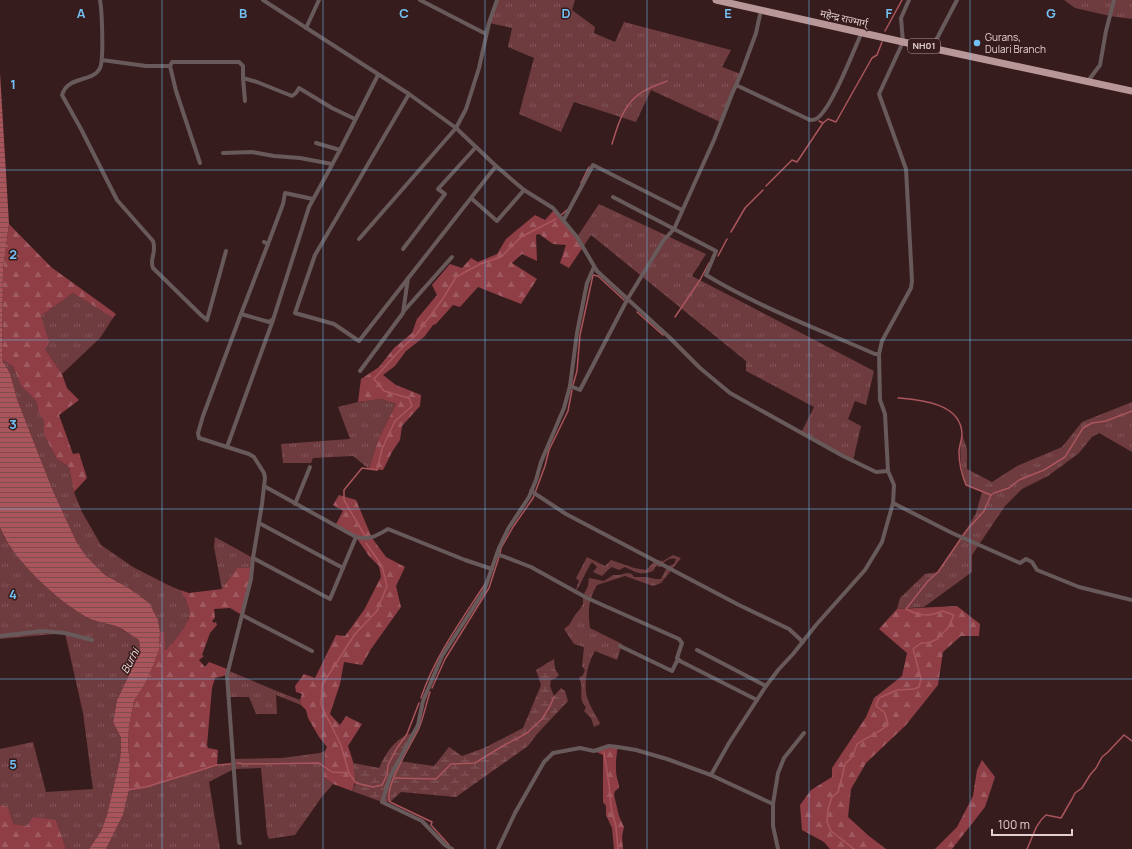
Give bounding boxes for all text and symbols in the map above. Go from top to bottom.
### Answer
text: A [77,4,86,22]
text: B [239,4,247,22]
text: C [399,4,409,22]
text: D [561,4,571,22]
text: E [724,4,732,22]
text: F [886,4,893,22]
text: G [1046,4,1056,22]
street label: महेन्द्र राज्मार्ग् [819,6,871,31]
place label: Gurans, Dulari Branch [985,30,1046,56]
marker: Gurans, Dulari Branch [972,38,982,48]
road number: NH01 [908,39,940,53]
text: 1 [10,75,16,93]
text: 2 [9,245,17,263]
text: 3 [9,415,17,433]
text: 4 [9,585,17,603]
water label: Burhi [117,644,143,676]
text: 5 [9,755,17,773]
scale bar [992,811,1072,837]
text: 100 m [998,816,1030,833]

